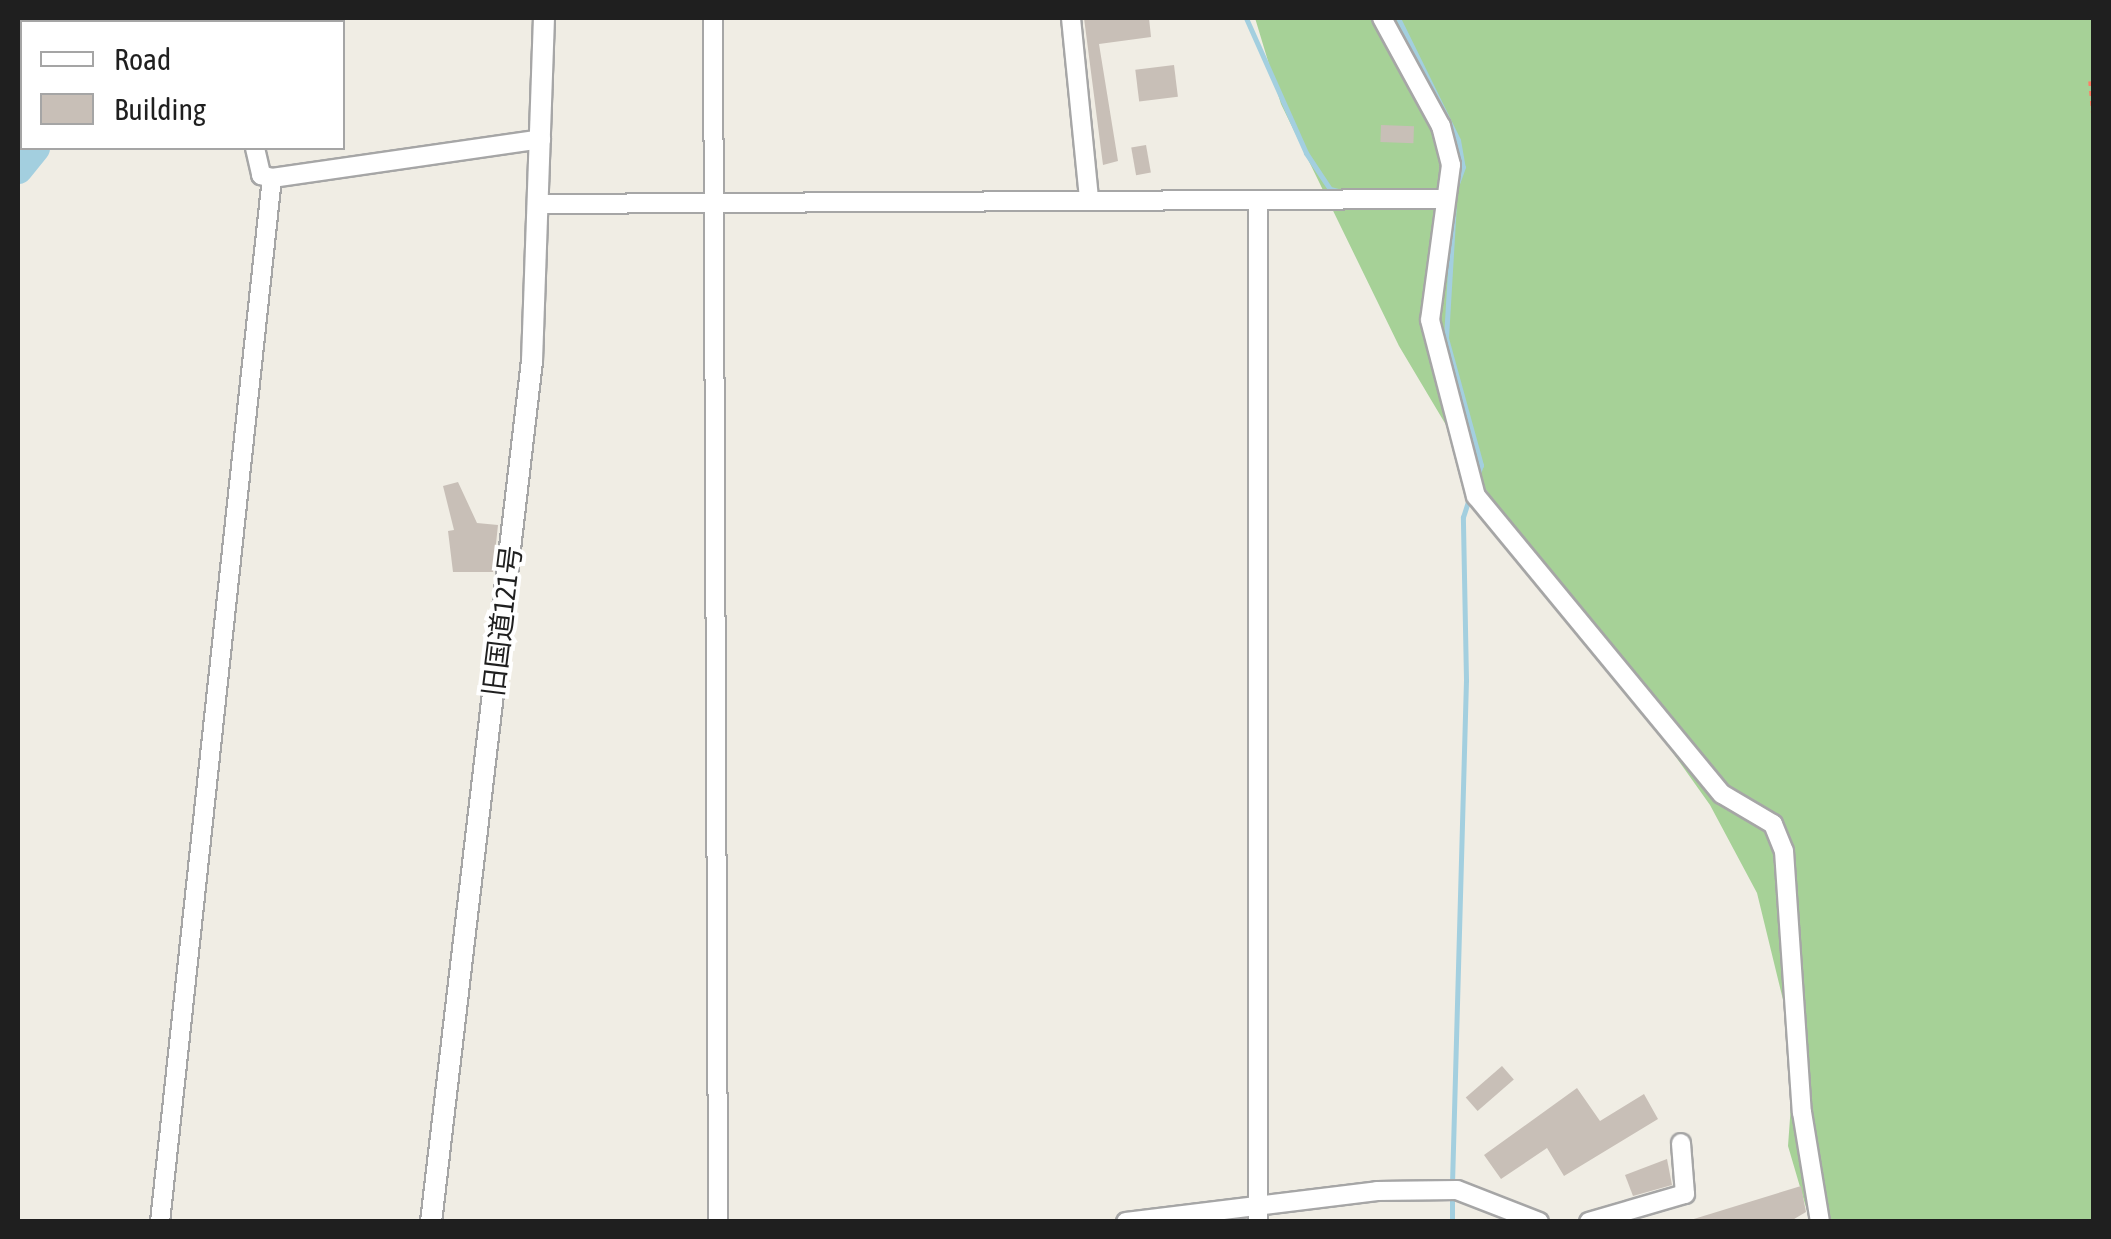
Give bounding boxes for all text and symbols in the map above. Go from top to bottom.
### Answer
legend [20,20,345,150]
text: Road [114,42,171,76]
text: Building [114,92,206,126]
street label: 旧国道121号 [476,544,528,698]

